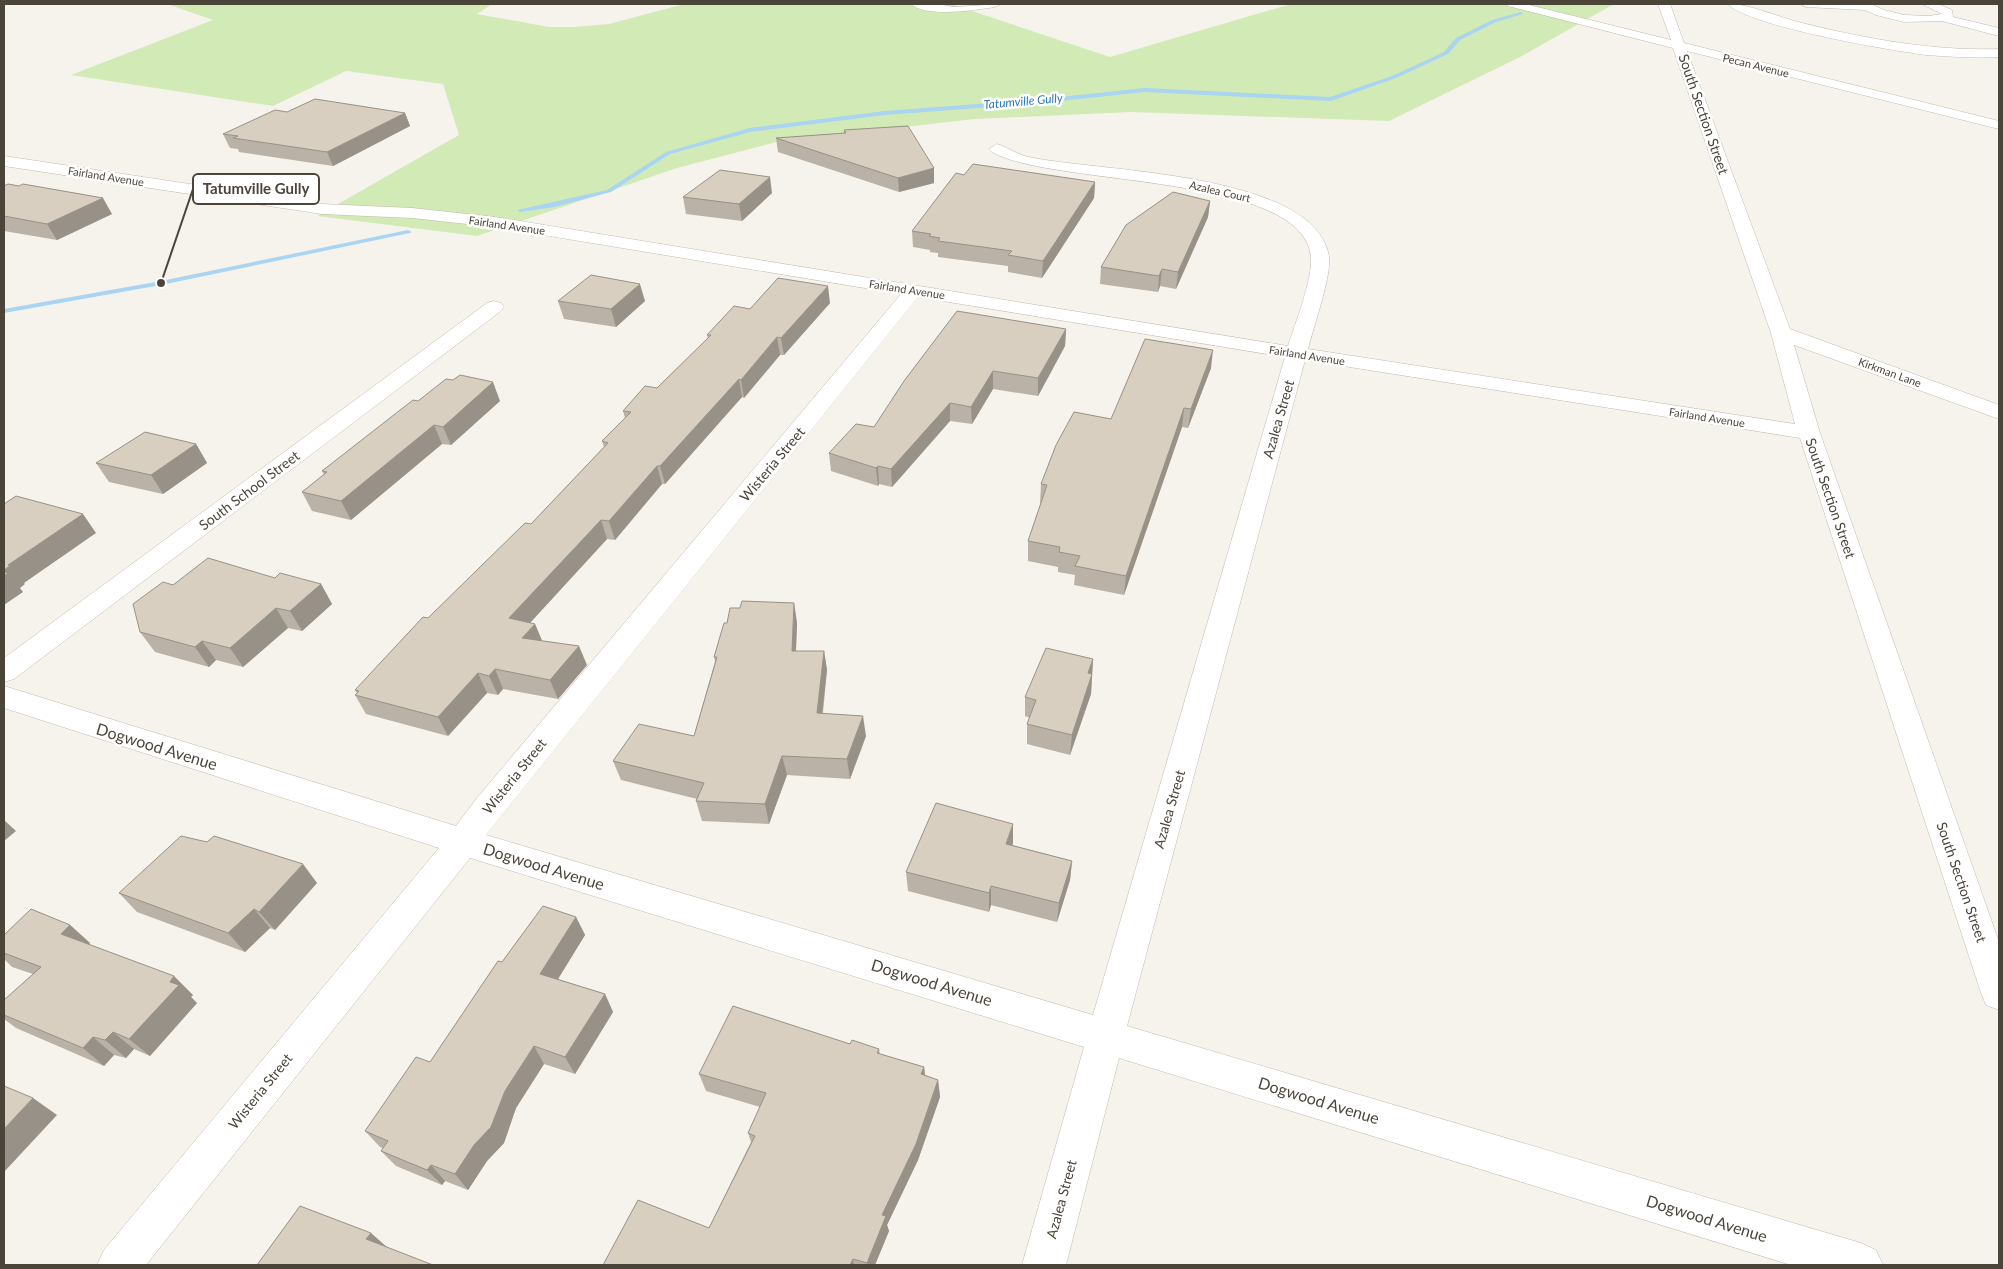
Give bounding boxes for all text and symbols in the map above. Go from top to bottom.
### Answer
street label: Pecan Avenue [1722,50,1791,80]
street label: South Section Street [1675,52,1733,176]
water label: Tatumville Gully [983,90,1063,112]
street label: Fairland Avenue [67,164,145,188]
callout: Tatumville Gully [193,174,319,204]
street label: Azalea Court [1188,178,1252,204]
text: Tatumville Gully [203,179,309,197]
street label: Fairland Avenue [468,213,546,237]
street label: Fairland Avenue [868,277,946,301]
street label: Fairland Avenue [1268,343,1346,367]
street label: Kirkman Lane [1857,355,1923,389]
street label: Azalea Street [1259,378,1297,460]
street label: Fairland Avenue [1668,405,1746,429]
street label: Wisteria Street [736,423,808,505]
street label: South Section Street [1802,436,1860,560]
street label: South School Street [195,447,303,533]
street label: Dogwood Avenue [94,719,220,773]
street label: Wisteria Street [478,735,550,817]
street label: Azalea Street [1150,768,1188,850]
street label: South Section Street [1933,820,1991,944]
street label: Dogwood Avenue [481,839,607,893]
street label: Dogwood Avenue [869,955,995,1009]
street label: Wisteria Street [224,1050,296,1132]
street label: Dogwood Avenue [1256,1073,1382,1127]
street label: Azalea Street [1042,1158,1080,1240]
street label: Dogwood Avenue [1644,1191,1770,1245]

